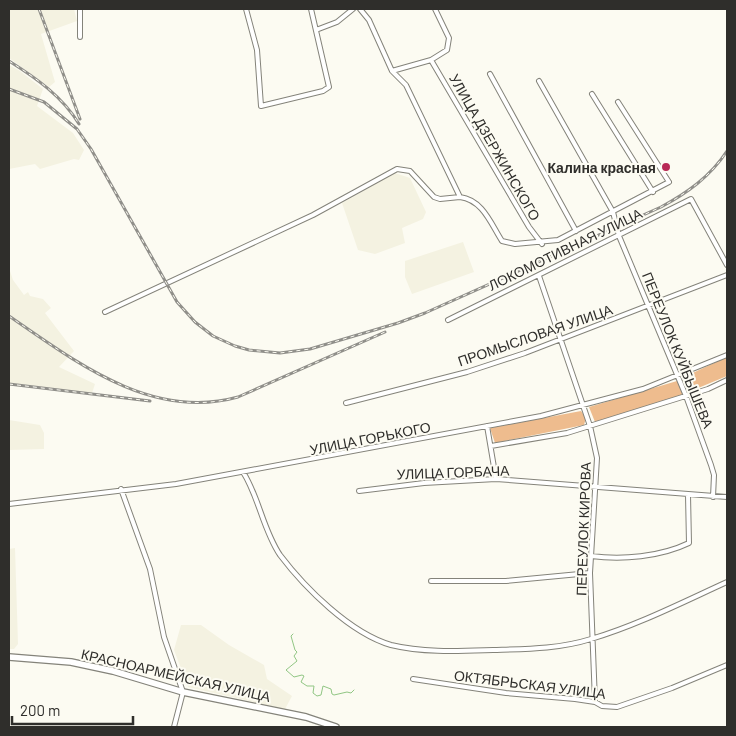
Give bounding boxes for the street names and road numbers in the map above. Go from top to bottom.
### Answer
street label: УЛИЦА ДЗЕРЖИНСКОГО [446,71,544,223]
street label: ЛОКОМОТИВНАЯ УЛИЦА [485,204,645,294]
street label: ПЕРЕУЛОК КУЙБЫШЕВА [639,269,717,431]
street label: ПРОМЫСЛОВАЯ УЛИЦА [456,300,615,369]
street label: УЛИЦА ГОРЬКОГО [308,418,432,458]
street label: ПЕРЕУЛОК КИРОВА [572,461,594,596]
street label: УЛИЦА ГОРБАЧА [396,462,510,482]
street label: КРАСНОАРМЕЙСКАЯ УЛИЦА [80,645,273,705]
street label: ОКТЯБРЬСКАЯ УЛИЦА [453,666,607,702]

